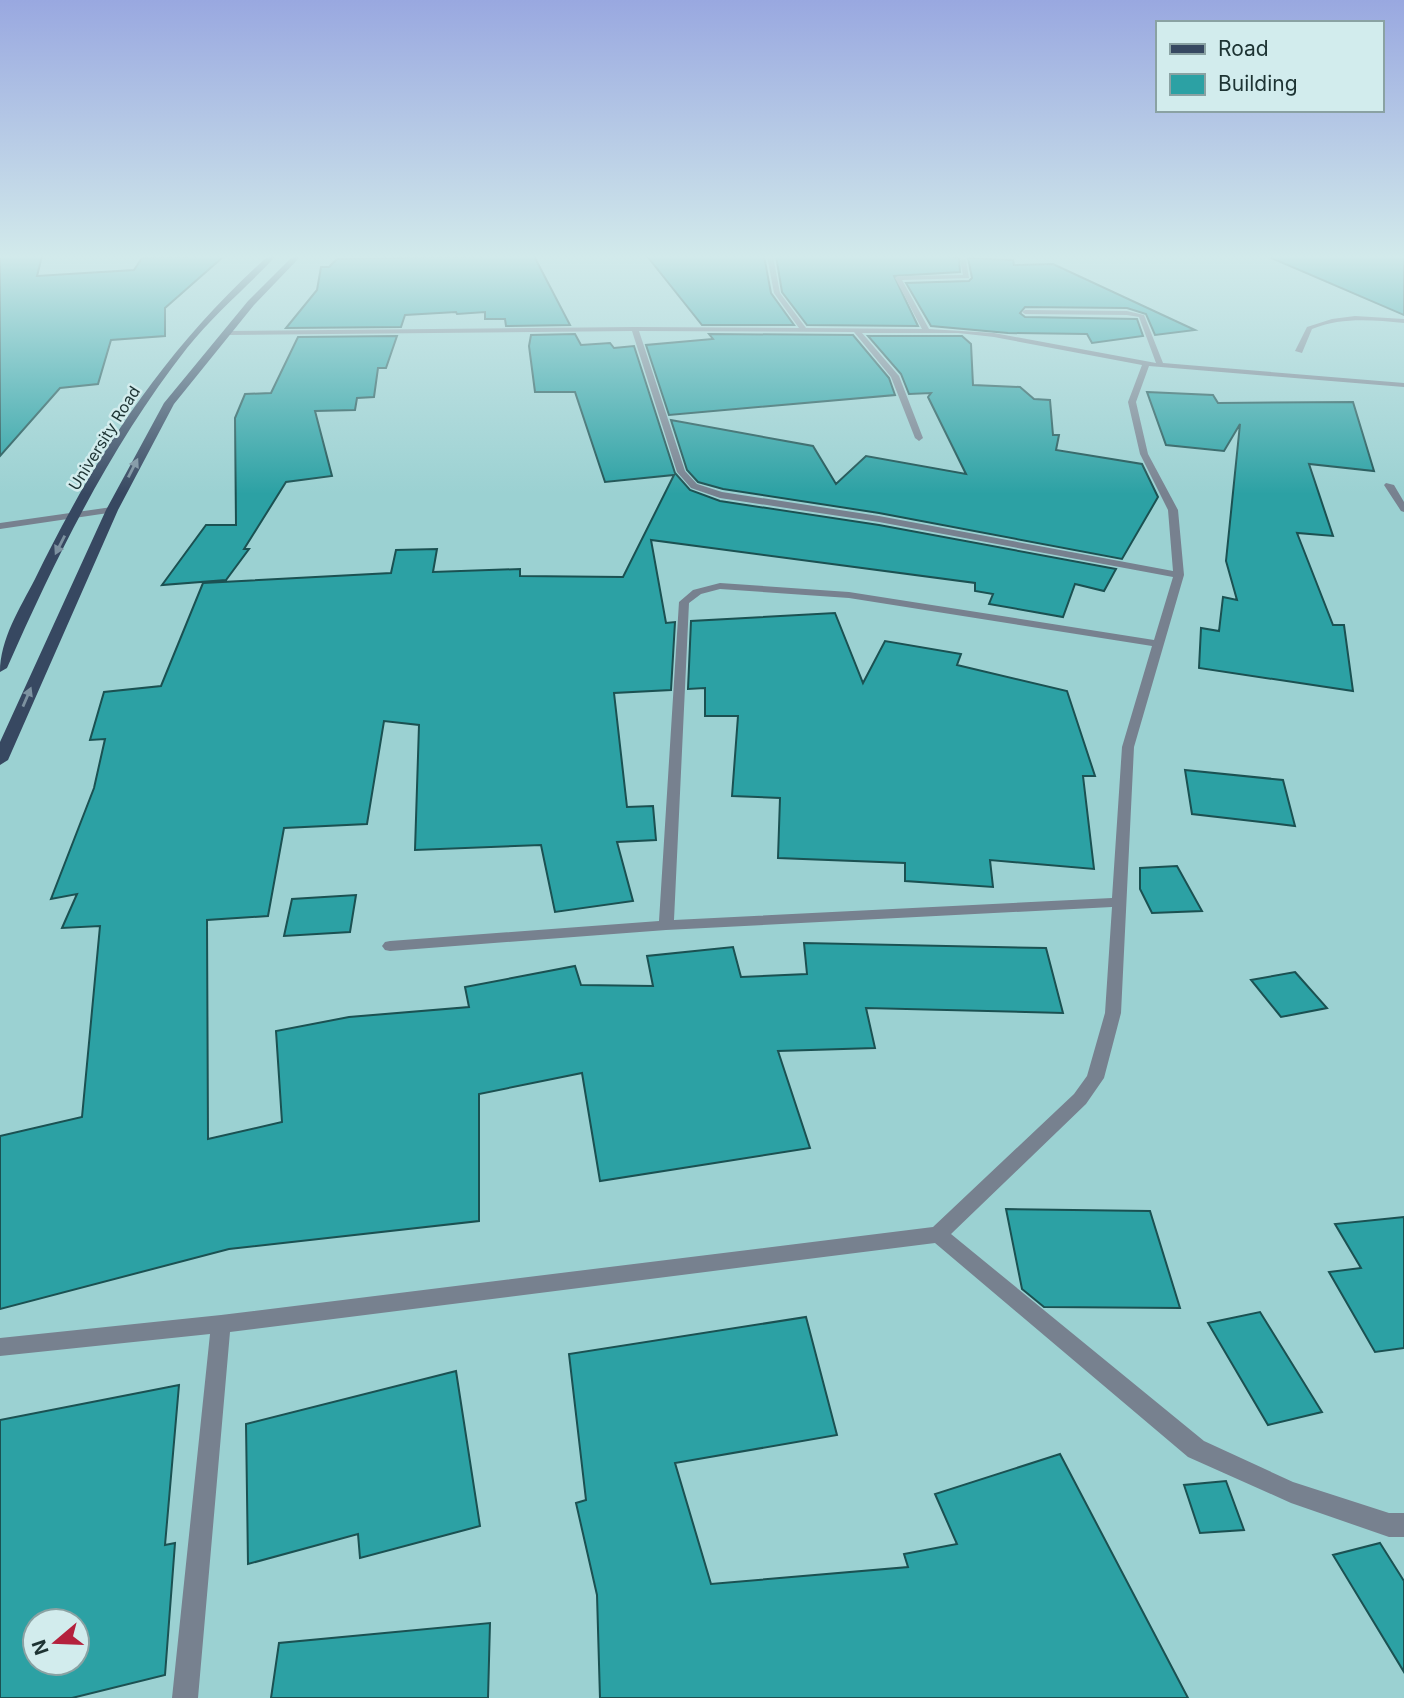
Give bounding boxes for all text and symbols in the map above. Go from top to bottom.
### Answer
legend [1156,21,1383,112]
text: Road [1218,36,1269,61]
text: Building [1218,71,1298,96]
street label: University Road [64,382,144,494]
one-way arrow [126,458,138,478]
one-way arrow [54,536,66,556]
one-way arrow [21,687,33,707]
north arrow [21,1607,91,1677]
text: N [27,1637,54,1658]

